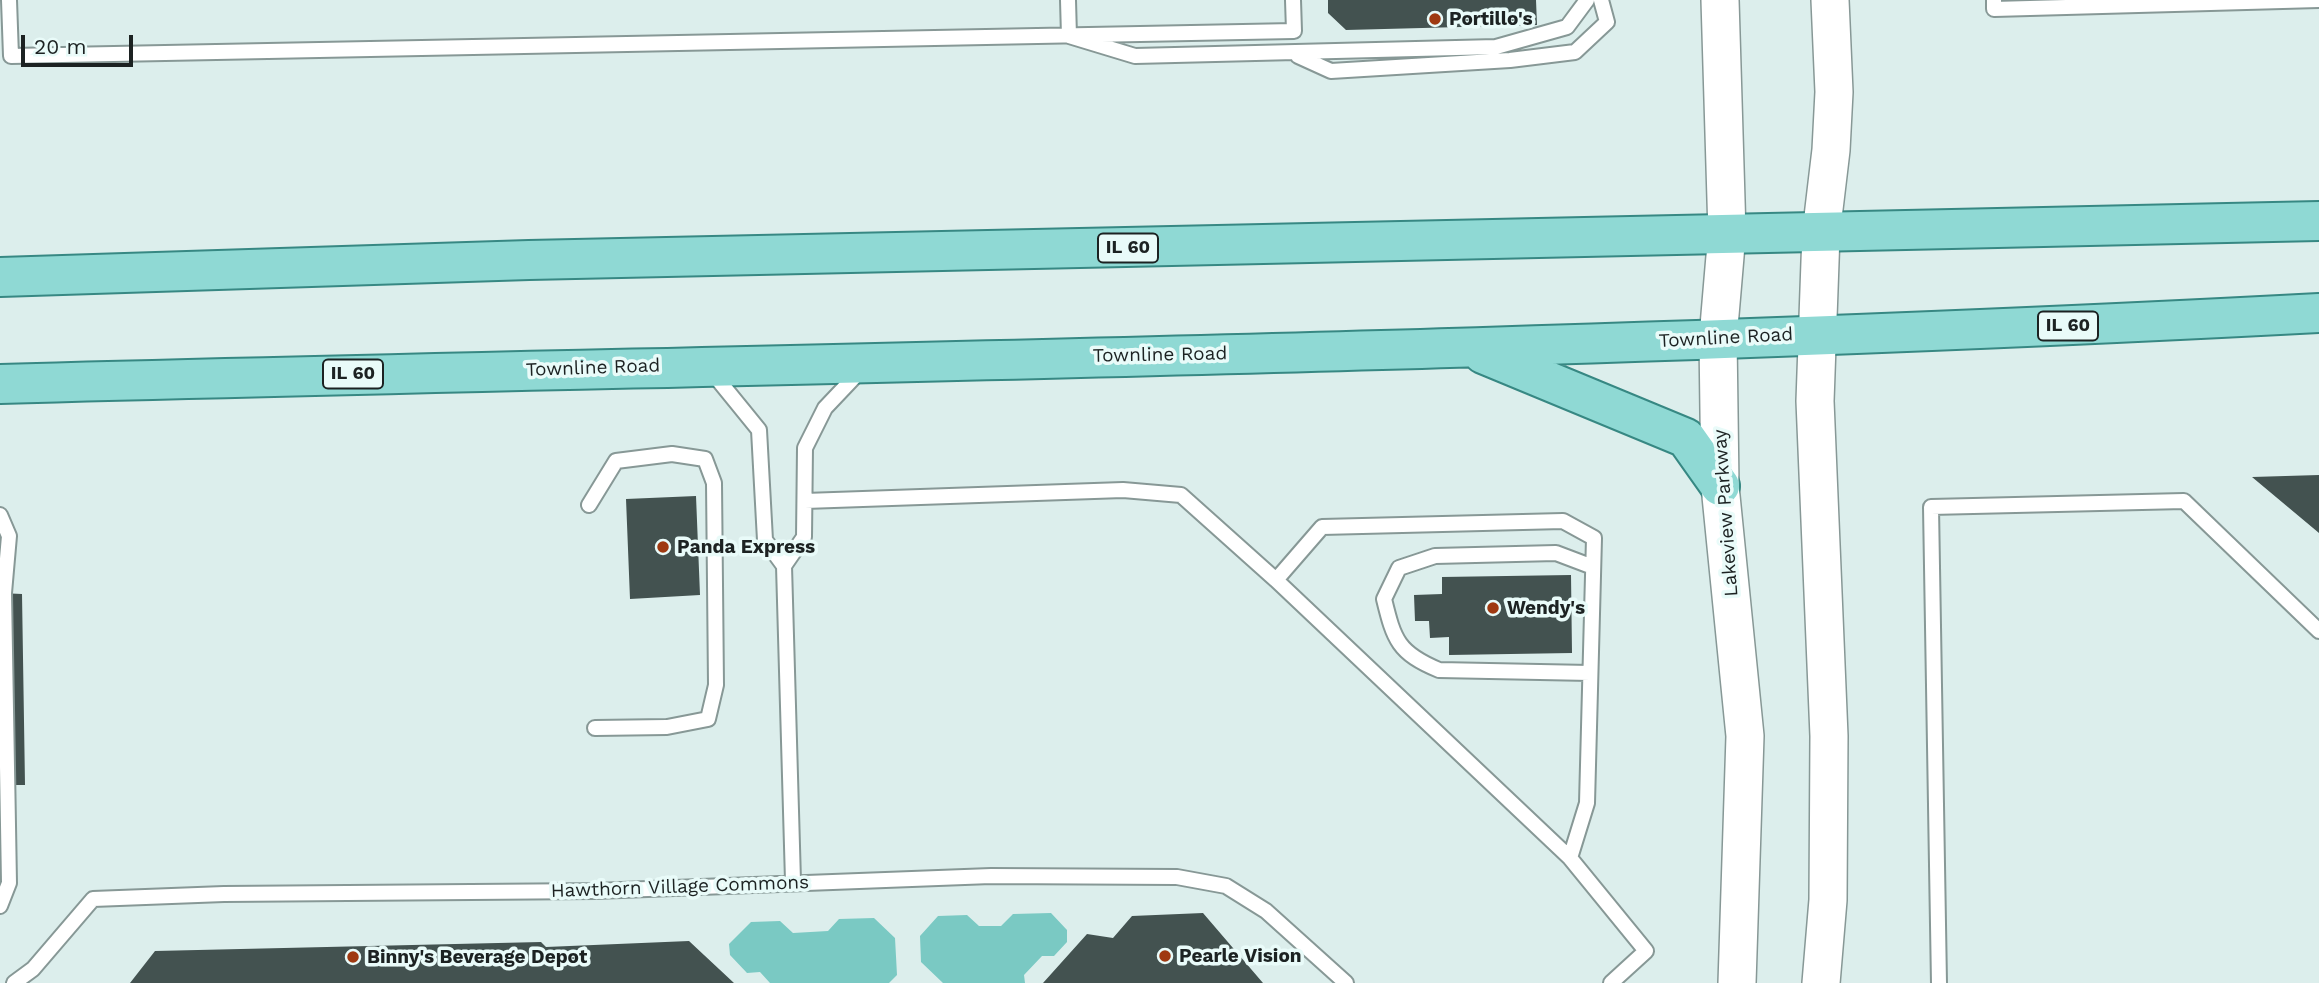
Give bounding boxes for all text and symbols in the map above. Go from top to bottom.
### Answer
place label: Portillo's [1449,8,1533,30]
marker: Portillo's [1427,11,1443,27]
scale bar [24,21,136,65]
text: 20 m [34,34,86,59]
road number: IL 60 [1098,234,1158,262]
road number: IL 60 [2038,312,2098,340]
street label: Townline Road [1658,323,1794,353]
street label: Townline Road [1093,342,1227,368]
street label: Townline Road [525,354,661,382]
road number: IL 60 [323,360,383,388]
street label: Lakeview Parkway [1709,428,1743,598]
place label: Panda Express [677,536,815,558]
marker: Panda Express [655,539,671,555]
place label: Wendy's [1507,597,1585,619]
marker: Wendy's [1485,600,1501,616]
street label: Hawthorn Village Commons [550,871,810,903]
place label: Pearle Vision [1179,945,1302,967]
place label: Binny's Beverage Depot [367,946,587,968]
marker: Pearle Vision [1157,948,1173,964]
marker: Binny's Beverage Depot [345,949,361,965]

